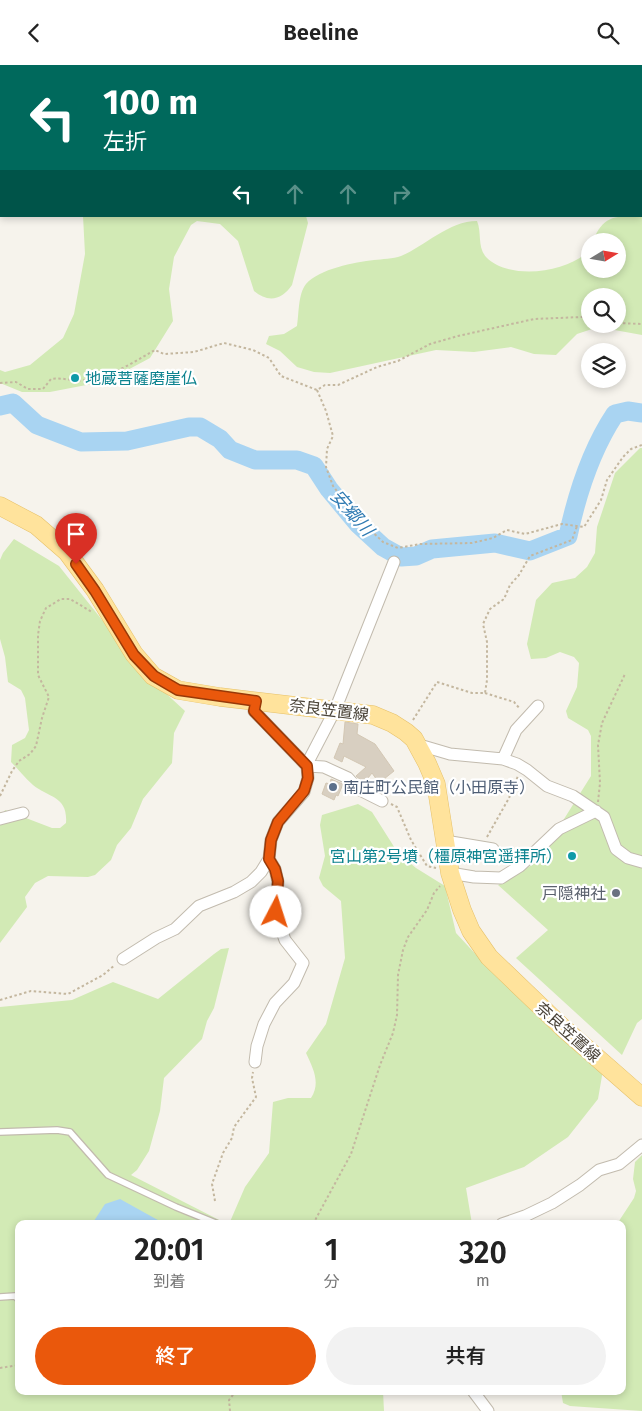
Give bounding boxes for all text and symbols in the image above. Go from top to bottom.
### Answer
icon: back [20,19,48,47]
text: Beeline [283,19,359,46]
icon: search [594,19,622,47]
text: 100 m [103,81,198,123]
icon: left [20,85,85,150]
text: 左折 [103,128,147,155]
icon: left [228,180,256,208]
icon: ahead [281,180,309,208]
icon: ahead [334,180,362,208]
icon: right [387,180,415,208]
north arrow [581,233,626,277]
map controls [581,233,626,388]
button: search [581,288,626,333]
button: layers [581,343,626,388]
place label: 地蔵菩薩磨崖仏 [85,369,197,388]
marker: 地蔵菩薩磨崖仏 [69,372,81,384]
water label: 安郷川 [326,485,379,542]
pin [55,513,97,564]
icon: arrive [62,520,90,548]
street label: 奈良笠置線 [288,696,370,724]
place label: 南庄町公民館（小田原寺） [343,778,535,797]
marker: 南庄町公民館（小田原寺） [327,781,339,793]
place label: 宮山第2号墳（橿原神宮遥拝所） [330,847,562,866]
marker: 宮山第2号墳（橿原神宮遥拝所） [566,850,578,862]
place label: 戸隠神社 [542,884,606,903]
position arrow [249,885,301,937]
marker: 戸隠神社 [610,887,622,899]
street label: 奈良笠置線 [532,998,604,1066]
text: 20:01 [134,1232,204,1268]
text: 1 [325,1232,339,1268]
text: 320 [459,1235,507,1271]
text: m [476,1271,490,1290]
text: 到着 [153,1272,185,1291]
text: 分 [324,1272,340,1291]
button: 終了 [35,1327,316,1385]
button: 共有 [326,1327,606,1385]

